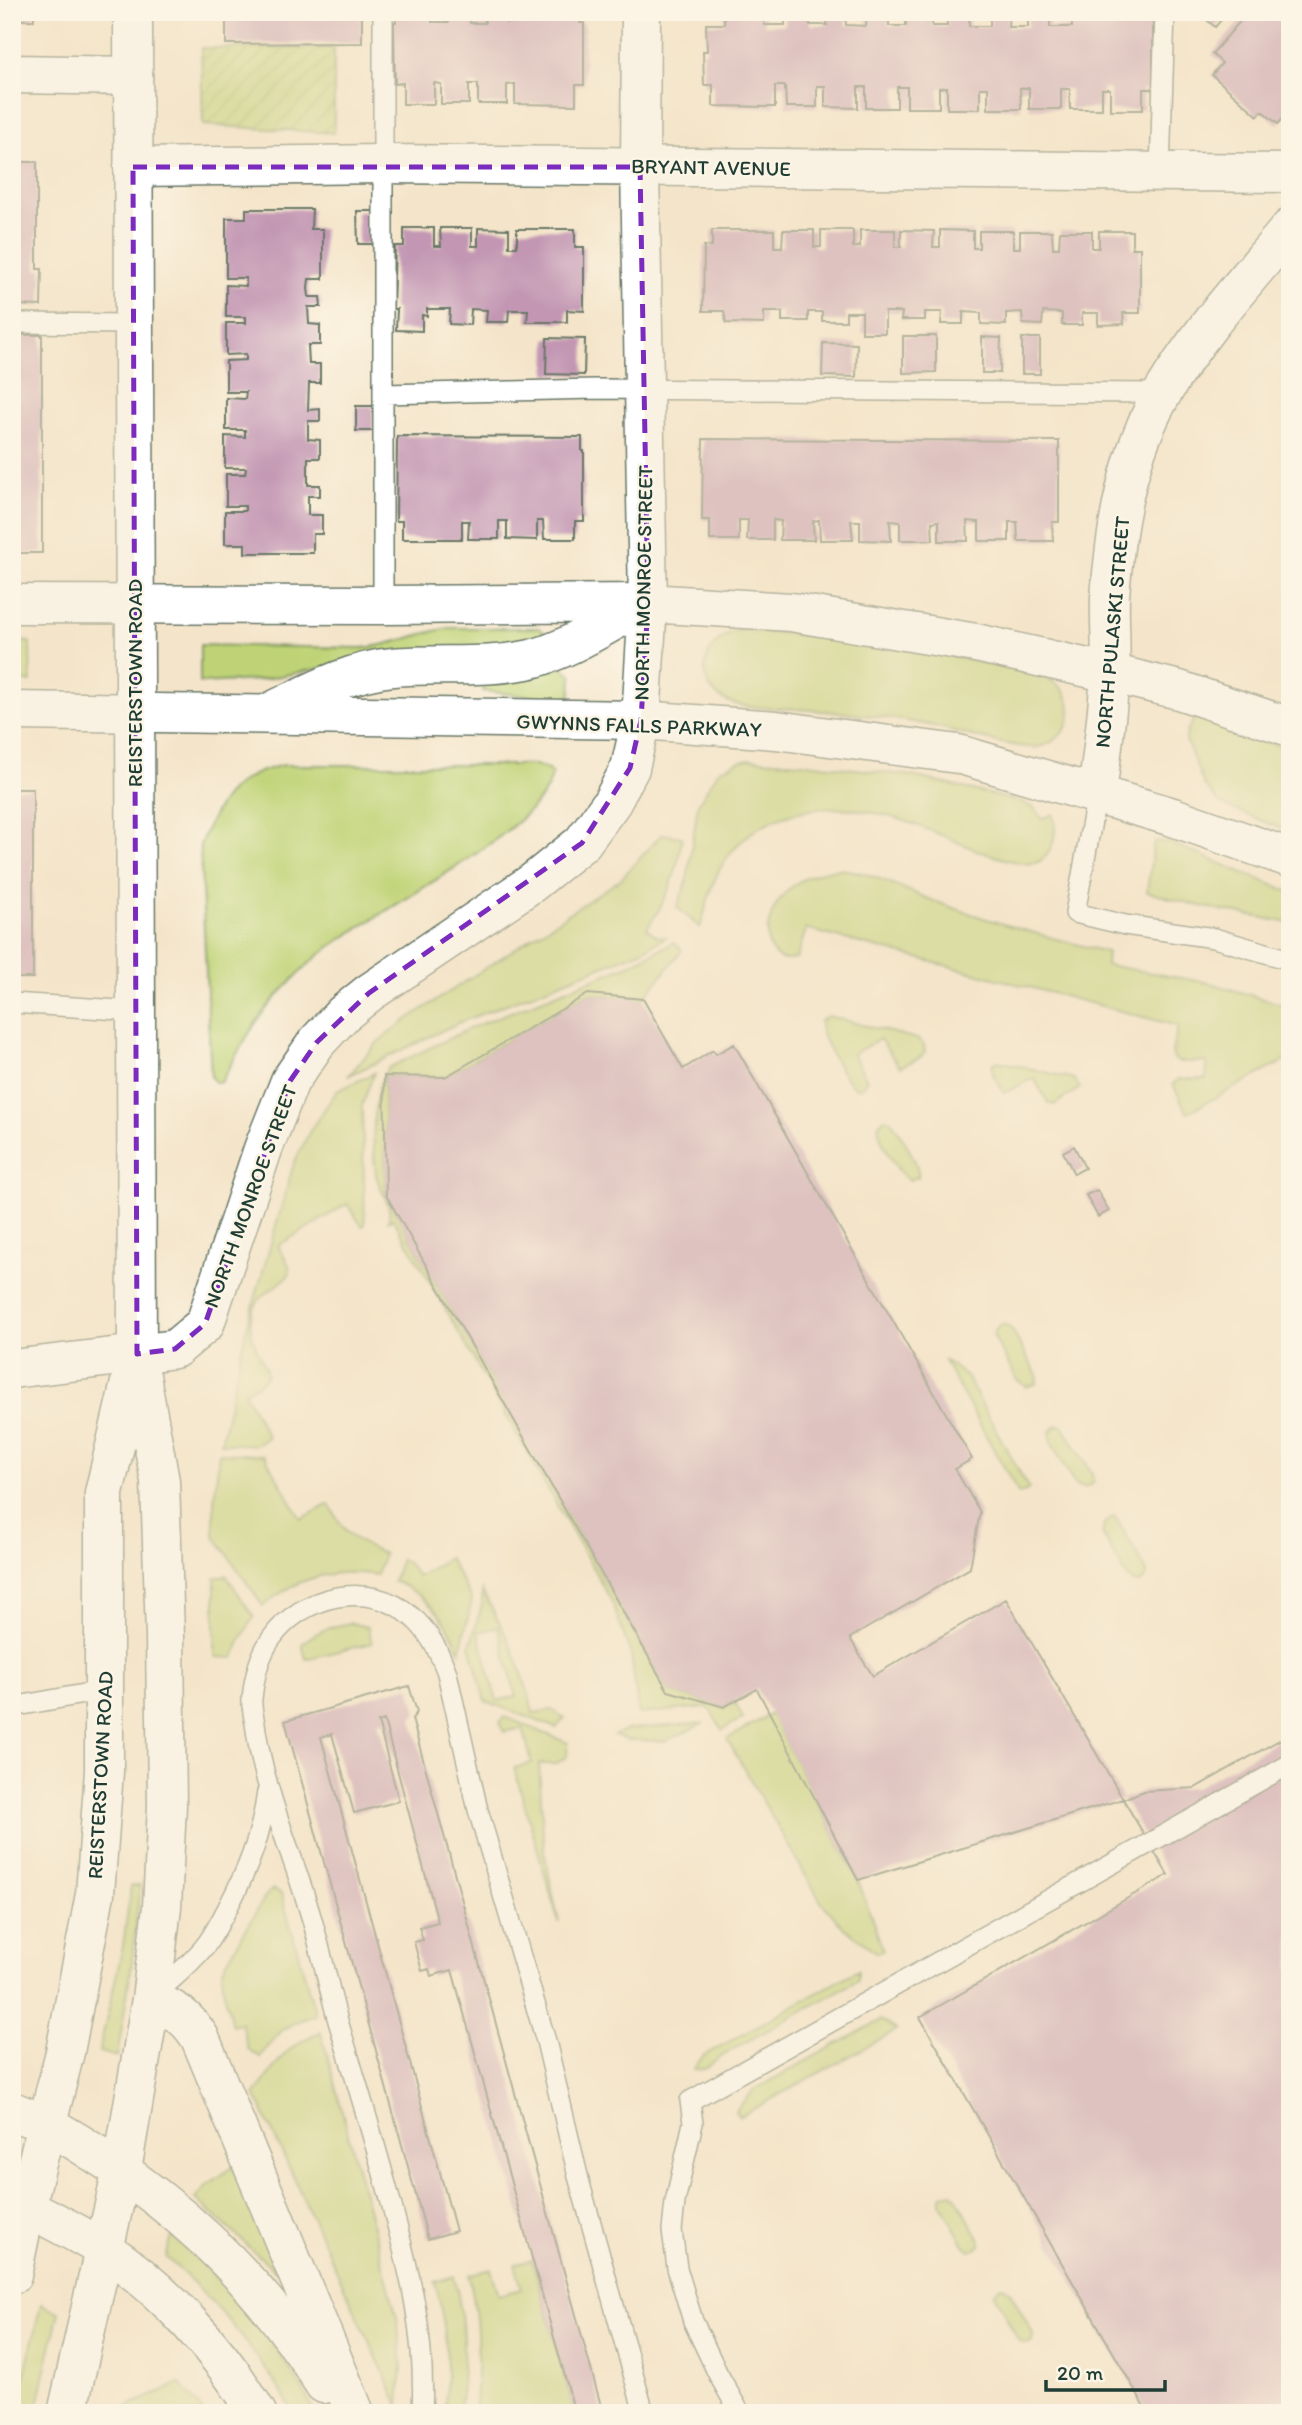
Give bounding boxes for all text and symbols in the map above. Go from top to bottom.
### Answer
street label: BRYANT AVENUE [631,153,791,181]
street label: NORTH MONROE STREET [628,465,658,701]
street label: NORTH PULASKI STREET [1089,515,1135,749]
street label: REISTERSTOWN ROAD [122,579,147,787]
street label: GWYNNS FALLS PARKWAY [516,708,762,742]
street label: NORTH MONROE STREET [198,1081,302,1311]
street label: REISTERSTOWN ROAD [82,1670,118,1880]
scale bar [1046,2348,1166,2392]
text: 20 m [1057,2360,1104,2385]

